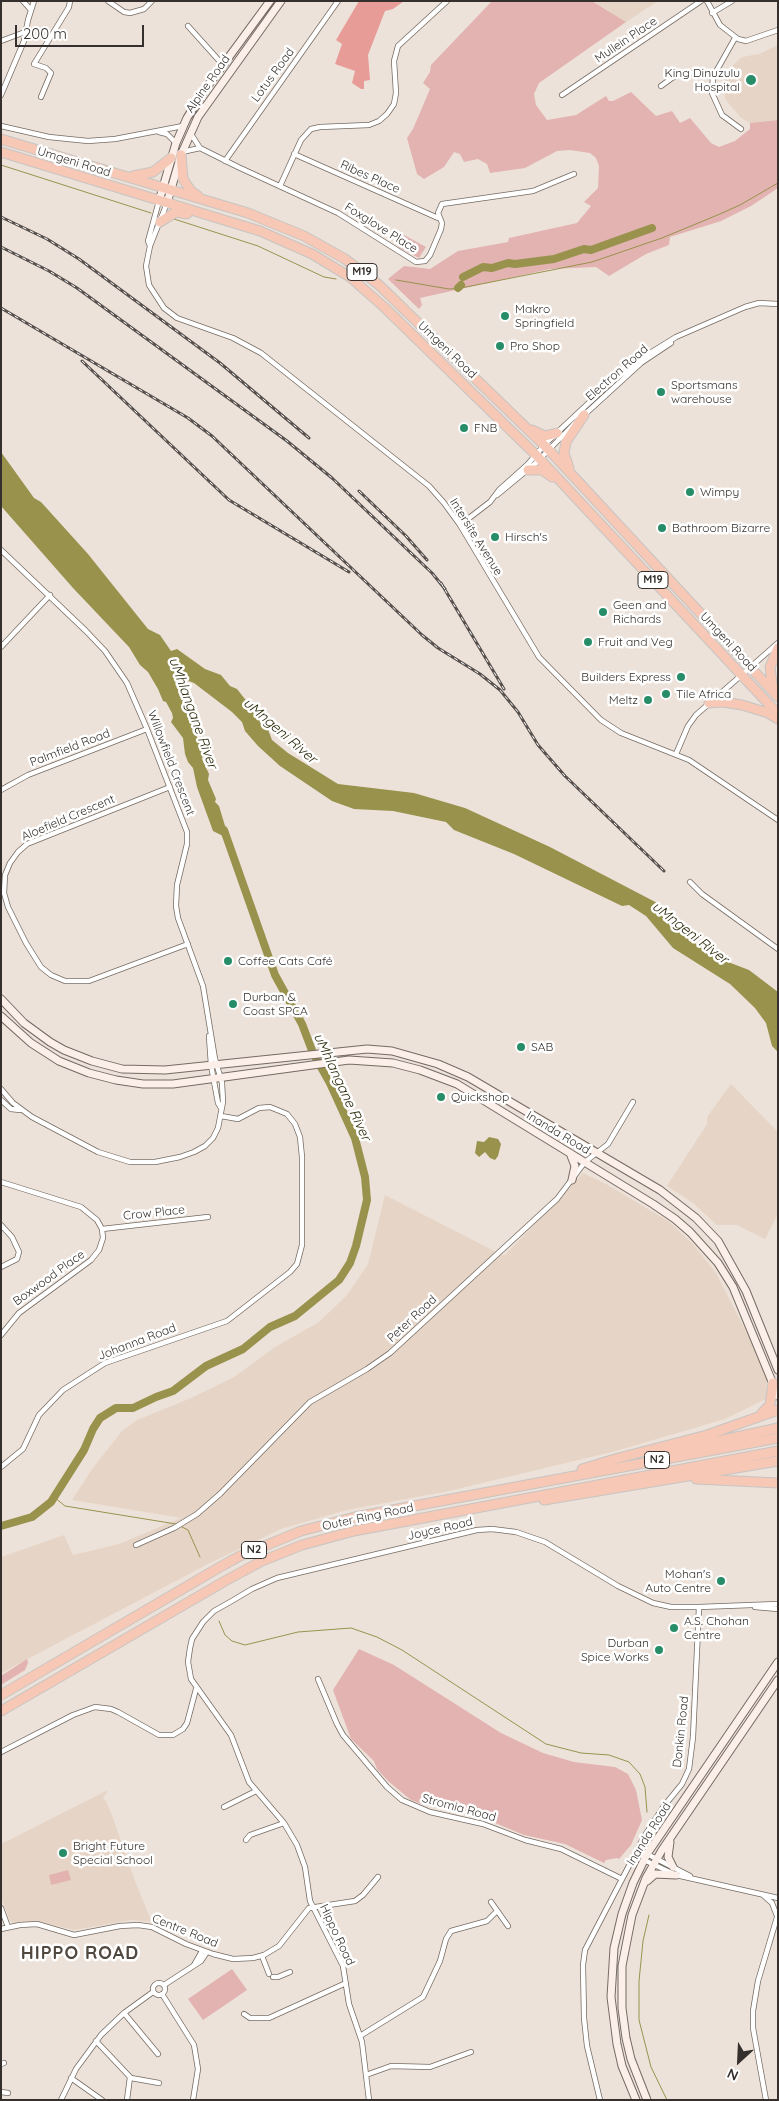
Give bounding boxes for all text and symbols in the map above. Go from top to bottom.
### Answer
street label: Mullein Place [592,14,660,66]
scale bar [18,15,146,47]
text: 200 m [23,24,67,43]
street label: Lotus Road [249,45,297,105]
street label: Alpine Road [183,52,233,116]
place label: King Dinuzulu Hospital [665,66,740,94]
marker: King Dinuzulu Hospital [744,73,758,87]
street label: Umgeni Road [36,144,112,180]
street label: Ribes Place [338,157,402,197]
street label: Foxglove Place [342,200,420,256]
road number: M19 [347,264,377,280]
place label: Makro Springfield [515,302,574,330]
marker: Makro Springfield [499,310,511,322]
street label: Umgeni Road [415,318,479,382]
place label: Pro Shop [510,339,560,353]
marker: Pro Shop [494,340,506,352]
street label: Electron Road [583,342,651,404]
place label: Sportsmans warehouse [671,378,738,406]
marker: Sportsmans warehouse [655,386,667,398]
place label: FNB [474,421,497,435]
marker: FNB [458,422,470,434]
place label: Wimpy [700,485,739,499]
marker: Wimpy [684,486,696,498]
street label: Intersite Avenue [446,496,506,578]
place label: Bathroom Bizarre [672,521,770,535]
marker: Bathroom Bizarre [656,522,668,534]
place label: Hirsch's [505,530,547,544]
marker: Hirsch's [489,531,501,543]
road number: M19 [638,572,668,588]
place label: Geen and Richards [613,598,667,626]
marker: Geen and Richards [597,606,609,618]
street label: Umgeni Road [697,609,759,675]
place label: Fruit and Veg [598,635,673,649]
marker: Fruit and Veg [582,636,594,648]
water label: uMhlangane River [165,655,221,771]
place label: Builders Express [581,670,671,684]
marker: Builders Express [675,671,687,683]
place label: Tile Africa [676,687,731,701]
marker: Tile Africa [660,688,672,700]
place label: Meltz [609,693,638,707]
marker: Meltz [642,694,654,706]
water label: uMngeni River [240,695,320,767]
street label: Willowfield Crescent [144,708,198,818]
street label: Palmfield Road [28,726,112,770]
street label: Aloefield Crescent [19,792,117,844]
water label: uMngeni River [649,898,731,968]
place label: Coffee Cats Café [238,954,333,968]
marker: Coffee Cats Café [222,955,234,967]
place label: Durban & Coast SPCA [243,990,308,1018]
marker: Durban & Coast SPCA [227,998,239,1010]
water label: uMhlangane River [310,1030,374,1144]
place label: SAB [531,1040,553,1054]
marker: SAB [515,1041,527,1053]
place label: Quickshop [451,1090,509,1104]
marker: Quickshop [435,1091,447,1103]
street label: Inanda Road [524,1108,592,1158]
street label: Crow Place [122,1203,186,1223]
street label: Boxwood Place [10,1247,88,1309]
street label: Peter Road [384,1293,440,1345]
street label: Johanna Road [96,1321,178,1363]
road number: N2 [644,1452,670,1468]
street label: Outer Ring Road [321,1500,415,1534]
street label: Joyce Road [406,1514,474,1544]
road number: N2 [242,1542,266,1558]
place label: Mohan's Auto Centre [645,1567,711,1595]
marker: Mohan's Auto Centre [715,1575,727,1587]
place label: A.S. Chohan Centre [684,1614,749,1642]
marker: A.S. Chohan Centre [668,1622,680,1634]
place label: Durban Spice Works [581,1636,649,1664]
marker: Durban Spice Works [653,1644,665,1656]
street label: Donkin Road [670,1696,692,1768]
street label: Stromia Road [420,1791,498,1825]
street label: Inanda Road [624,1800,674,1868]
place label: Bright Future Special School [73,1839,153,1867]
marker: Bright Future Special School [57,1847,69,1859]
street label: Hippo Road [317,1902,357,1968]
street label: Centre Road [150,1911,220,1951]
district label: HIPPO ROAD [20,1943,140,1965]
north arrow [714,2036,764,2086]
text: N [724,2064,741,2085]

